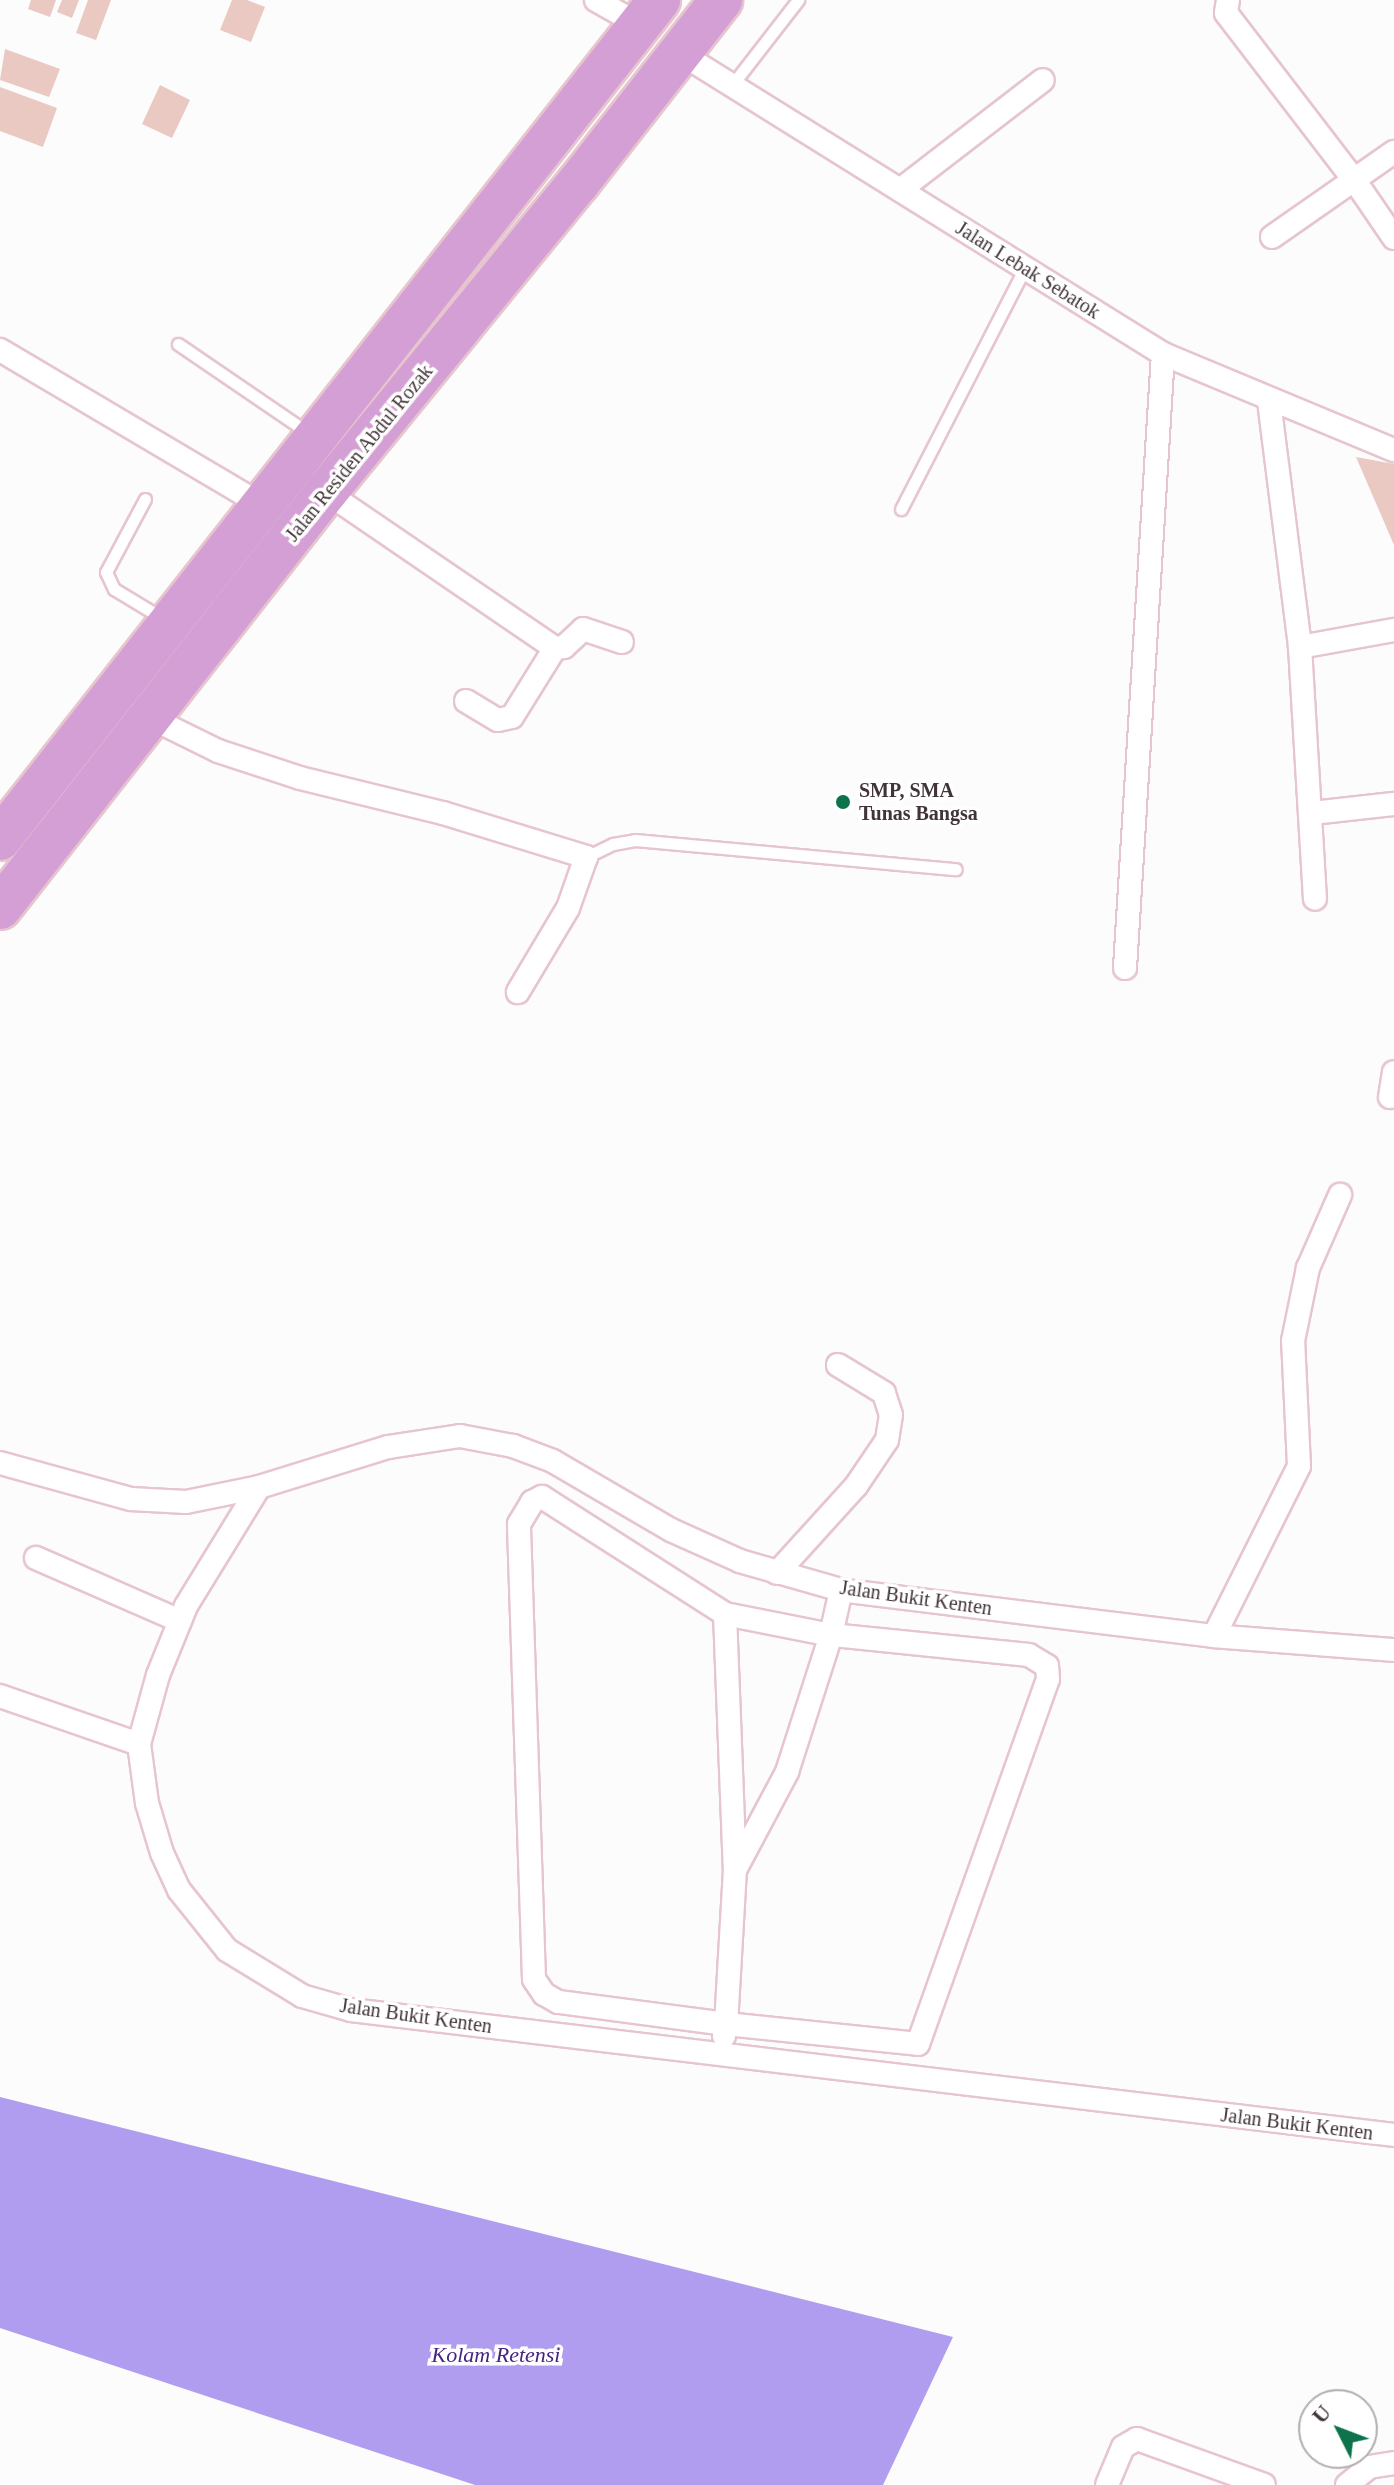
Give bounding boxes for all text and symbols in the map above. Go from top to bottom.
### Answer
street label: Jalan Lebak Sebatok [951,216,1105,324]
street label: Jalan Residen Abdul Rozak [280,359,438,547]
place label: SMP, SMA Tunas Bangsa [859,778,978,825]
marker: SMP, SMA Tunas Bangsa [834,793,852,811]
street label: Jalan Bukit Kenten [838,1575,994,1621]
street label: Jalan Bukit Kenten [338,1993,494,2039]
street label: Jalan Bukit Kenten [1219,2103,1375,2145]
water label: Kolam Retensi [432,2342,560,2368]
north arrow [1298,2389,1378,2469]
text: U [1307,2400,1336,2428]

